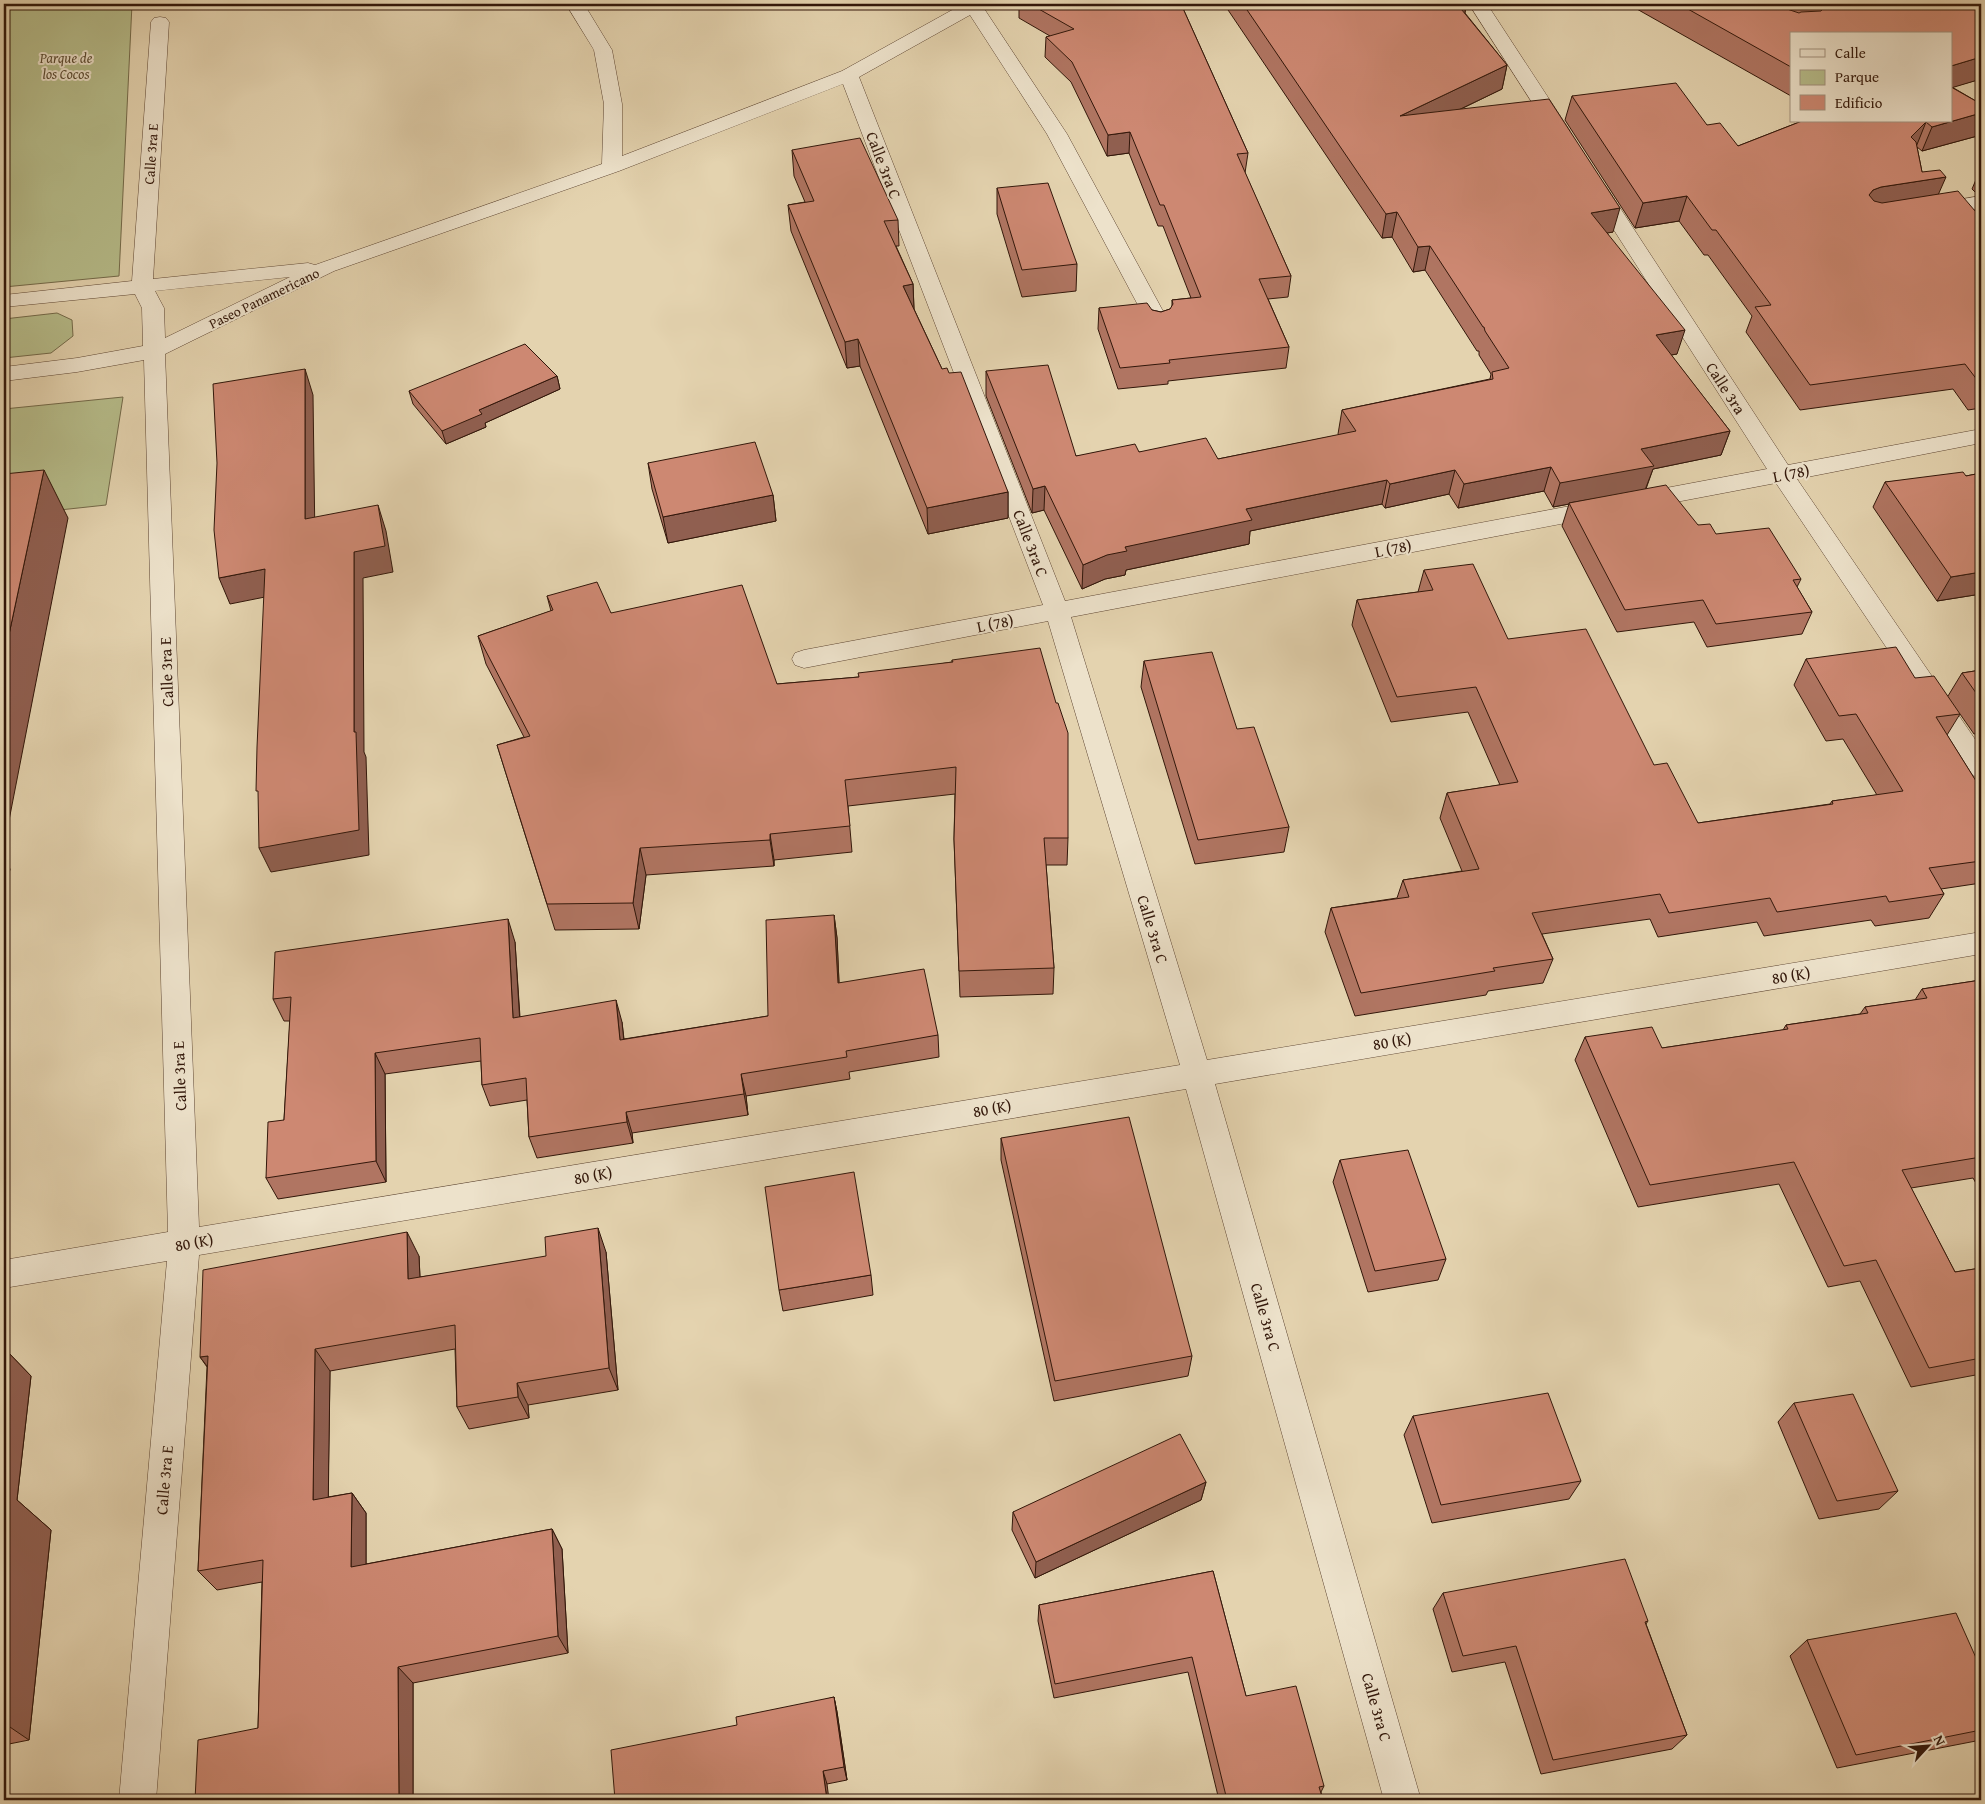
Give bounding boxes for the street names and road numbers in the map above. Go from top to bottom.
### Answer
street label: Calle 3ra E [139,123,163,185]
street label: Calle 3ra C [860,128,908,202]
street label: Paseo Panamericano [205,263,323,333]
street label: Calle 3ra [1700,357,1752,419]
street label: L (78) [1771,458,1811,488]
street label: Calle 3ra C [1007,506,1055,580]
street label: L (78) [1373,533,1413,563]
street label: L (78) [975,608,1015,638]
street label: Calle 3ra E [153,637,179,707]
street label: Calle 3ra C [1131,892,1175,966]
street label: 80 (K) [1770,960,1812,990]
street label: 80 (K) [1371,1026,1413,1056]
street label: Calle 3ra E [166,1041,192,1111]
street label: 80 (K) [971,1093,1013,1123]
street label: 80 (K) [572,1160,614,1190]
street label: 80 (K) [173,1227,215,1257]
street label: Calle 3ra C [1245,1280,1287,1354]
street label: Calle 3ra E [149,1444,179,1516]
street label: Calle 3ra C [1356,1670,1398,1744]

